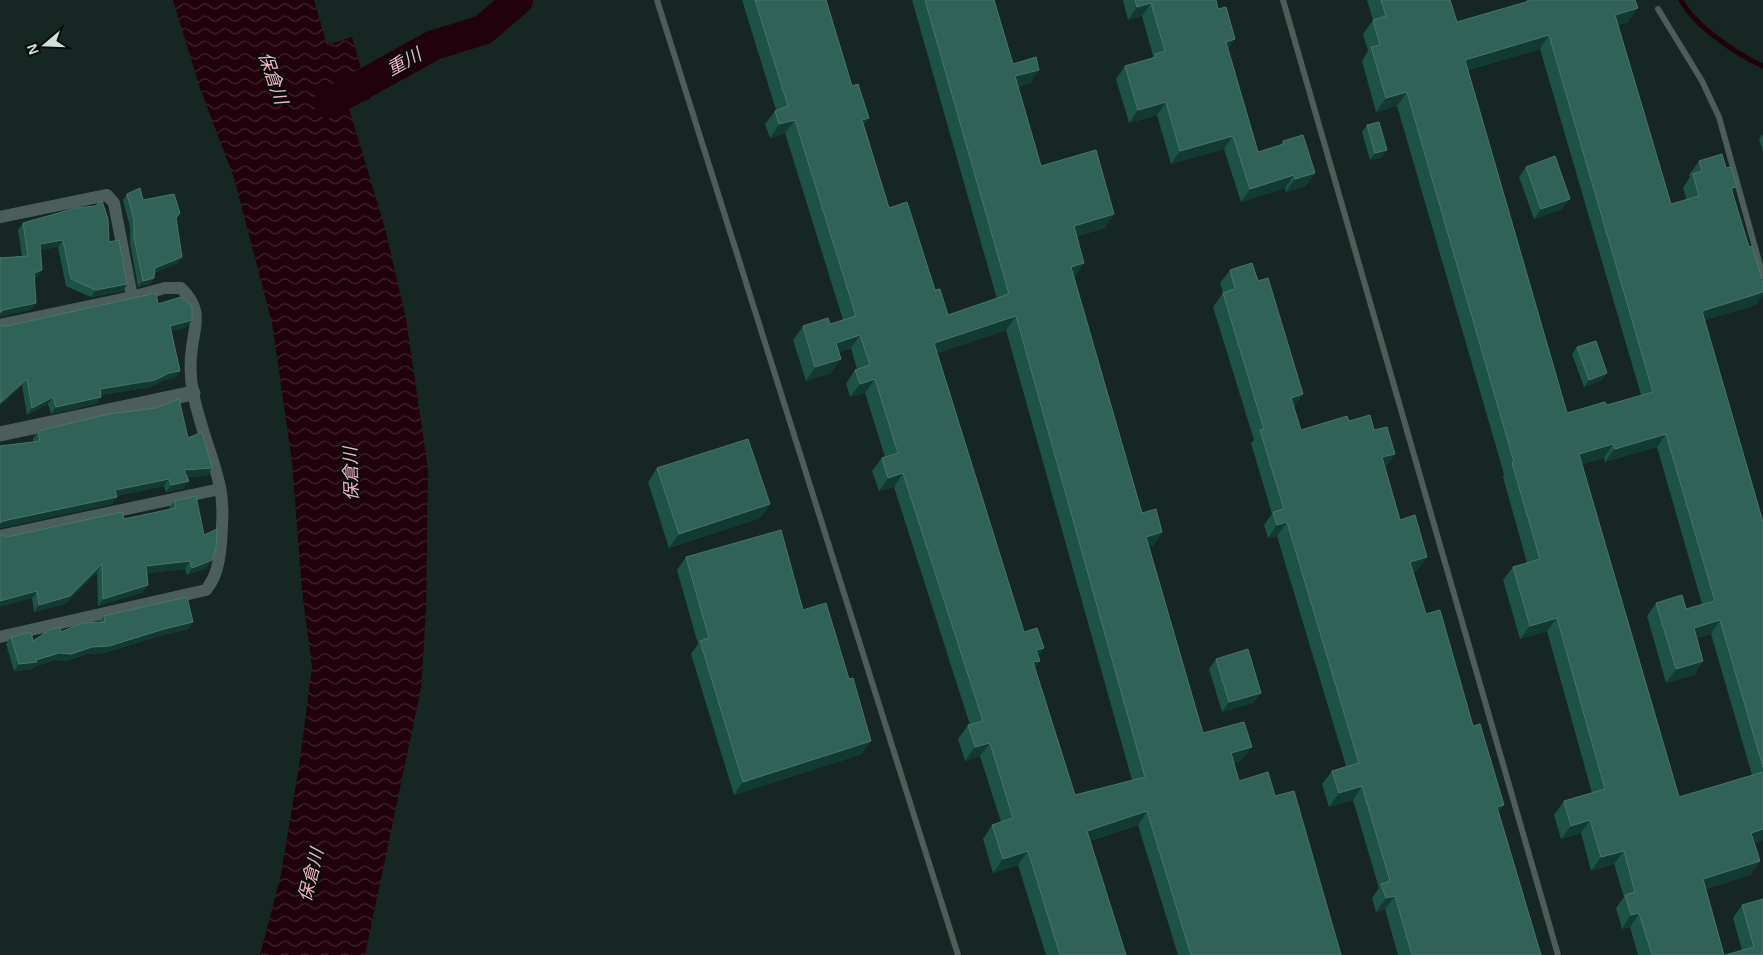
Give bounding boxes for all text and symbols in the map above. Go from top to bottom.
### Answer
north arrow [20,20,70,70]
text: N [23,42,42,57]
water label: 重川 [383,44,426,79]
water label: 保倉川 [255,49,292,109]
water label: 保倉川 [340,445,362,501]
water label: 保倉川 [295,844,328,904]

